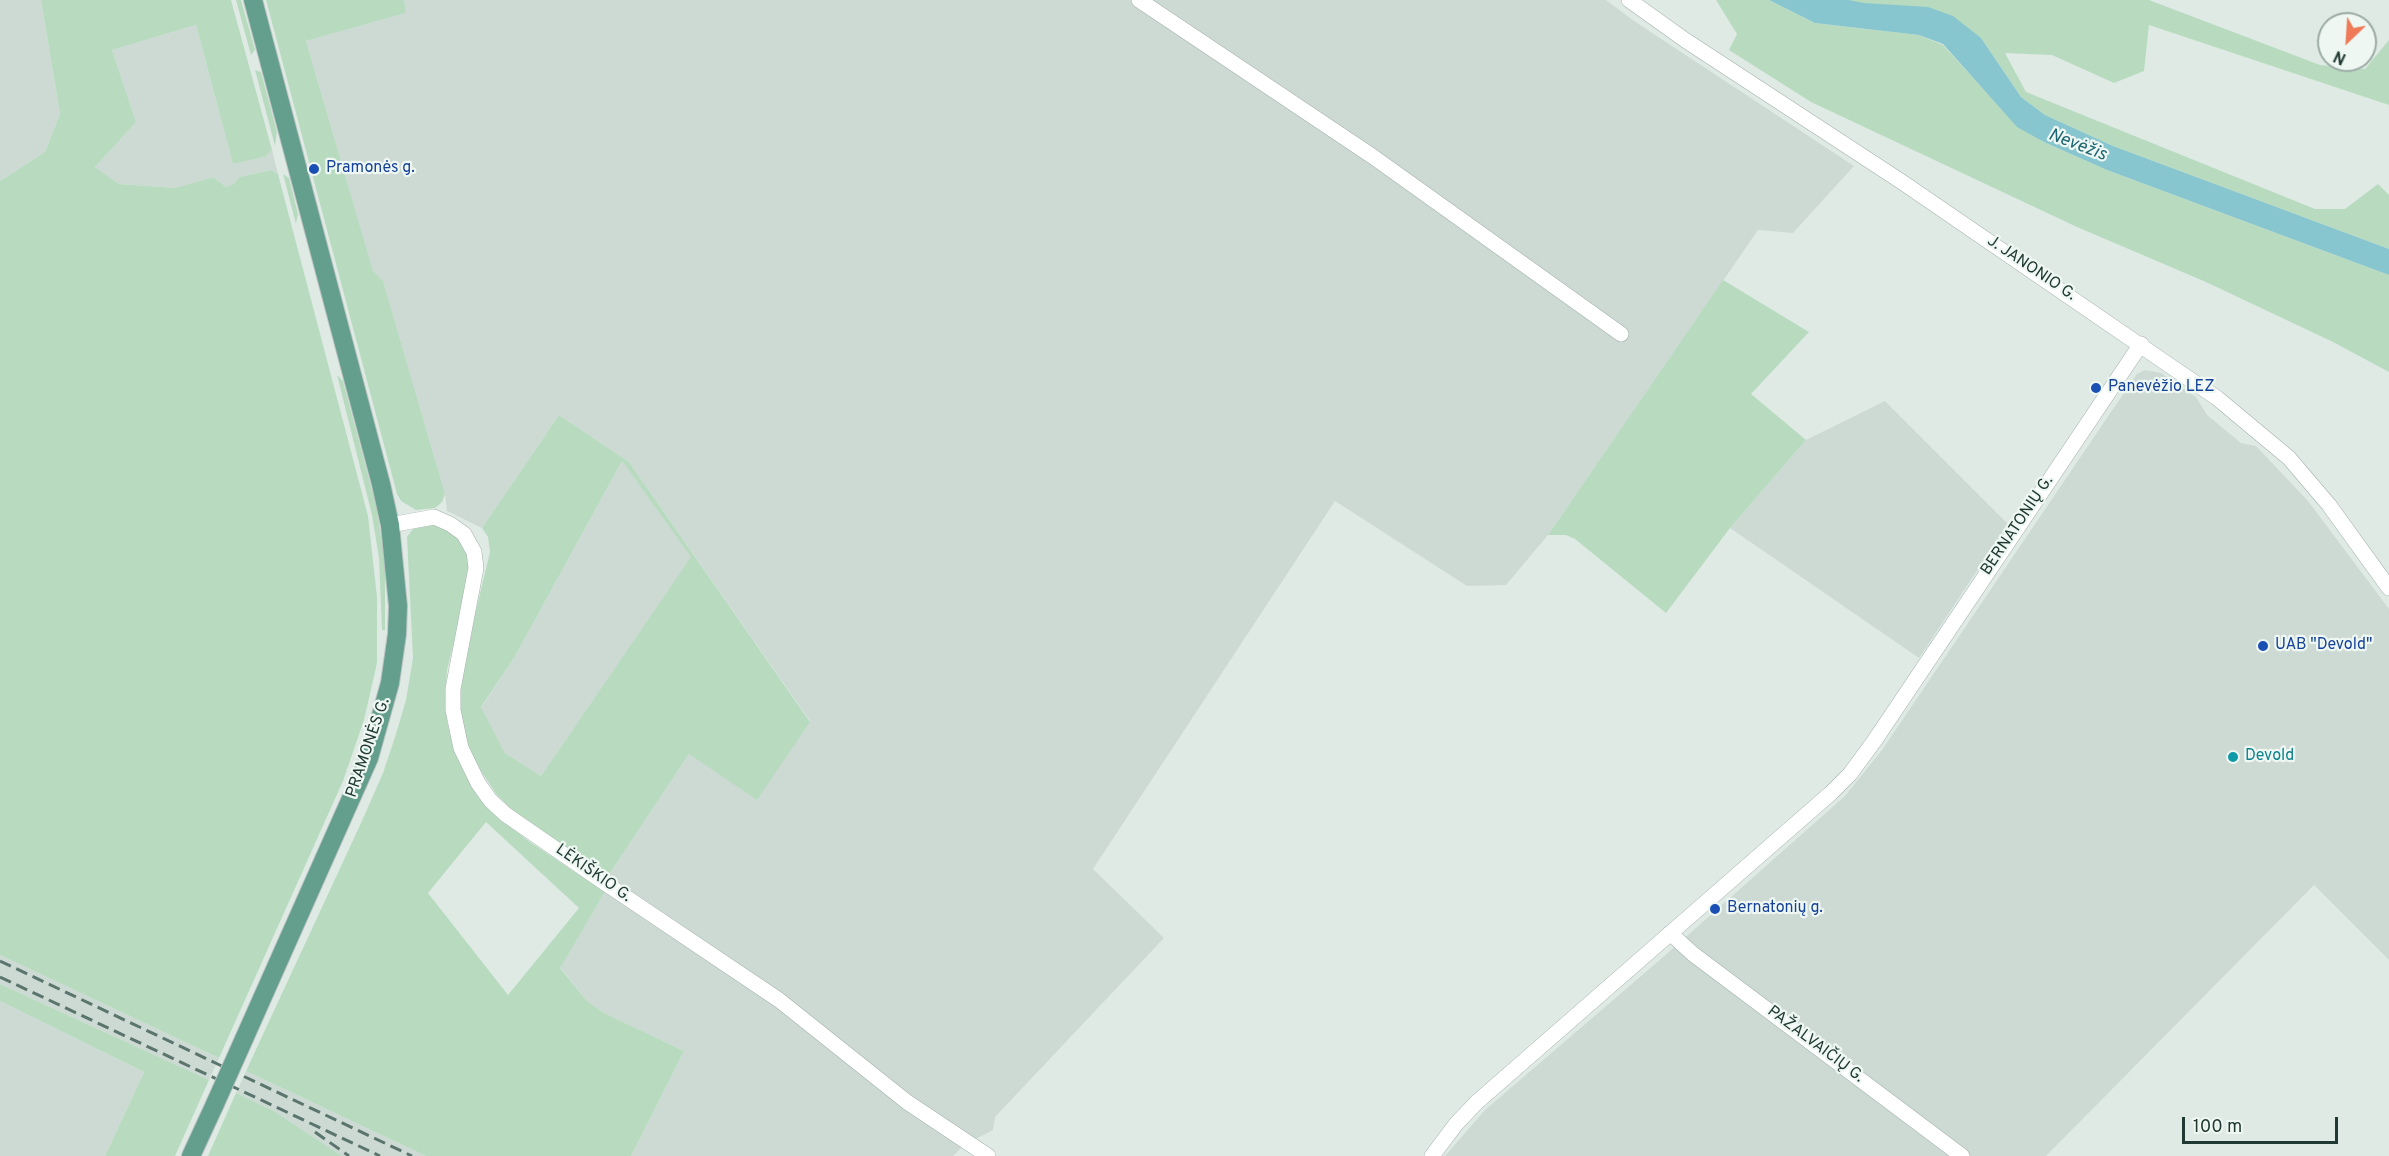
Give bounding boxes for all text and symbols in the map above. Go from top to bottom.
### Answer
north arrow [2317,12,2377,72]
text: N [2331,45,2350,68]
water label: Nevėžis [2045,125,2109,167]
place label: Pramonės g. [326,159,415,179]
marker: Pramonės g. [307,162,321,176]
street label: J. JANONIO G. [1983,232,2079,306]
place label: Panevėžio LEZ [2108,378,2215,398]
marker: Panevėžio LEZ [2089,381,2103,395]
street label: BERNATONIŲ G. [1978,473,2058,579]
place label: UAB "Devold" [2275,636,2372,656]
marker: UAB "Devold" [2256,639,2270,653]
street label: PRAMONĖS G. [343,696,395,800]
place label: Devold [2245,747,2294,767]
marker: Devold [2226,750,2240,764]
street label: LĖKIŠKIO G. [551,841,635,907]
place label: Bernatonių g. [1727,899,1823,919]
marker: Bernatonių g. [1708,902,1722,916]
street label: PAŽALVAIČIŲ G. [1763,1002,1867,1088]
scale bar [2185,1105,2341,1143]
text: 100 m [2193,1116,2242,1139]

